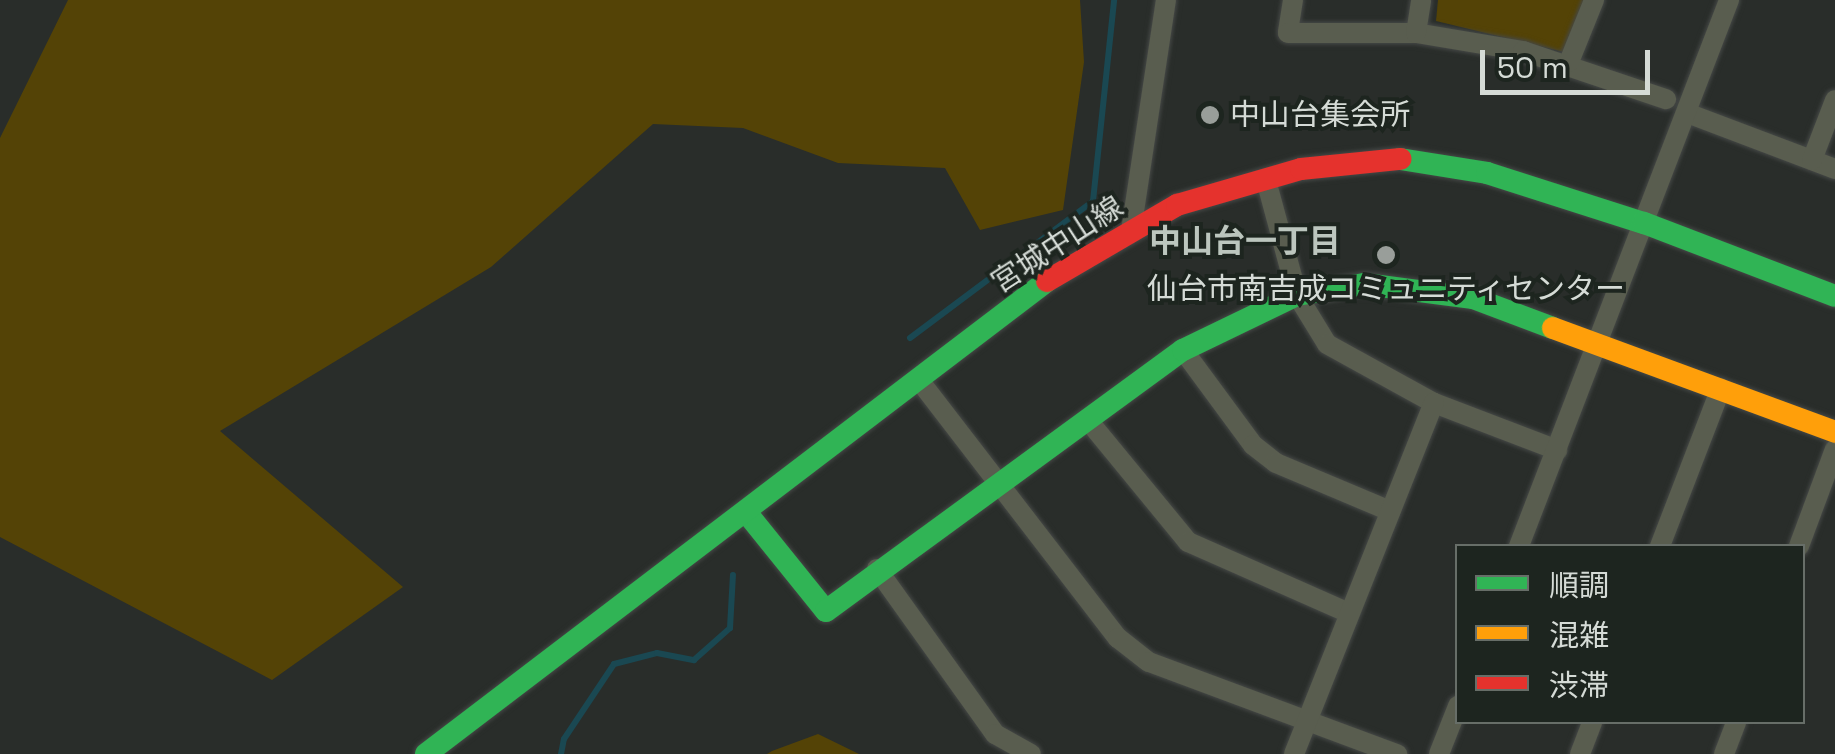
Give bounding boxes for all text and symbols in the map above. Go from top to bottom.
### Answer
scale bar [1485,30,1655,92]
text: 50 m [1497,48,1568,87]
place label: 中山台集会所 [1230,97,1410,133]
marker: 中山台集会所 [1199,104,1221,126]
street label: 宮城中山線 [984,189,1130,301]
district label: 中山台一丁目 [1149,222,1341,260]
marker: 仙台市南吉成コミュニティセンター [1375,244,1397,266]
place label: 仙台市南吉成コミュニティセンター [1146,271,1626,307]
legend [1455,544,1805,724]
text: 順調 [1549,566,1609,605]
text: 混雑 [1549,616,1609,655]
text: 渋滞 [1549,666,1609,705]

